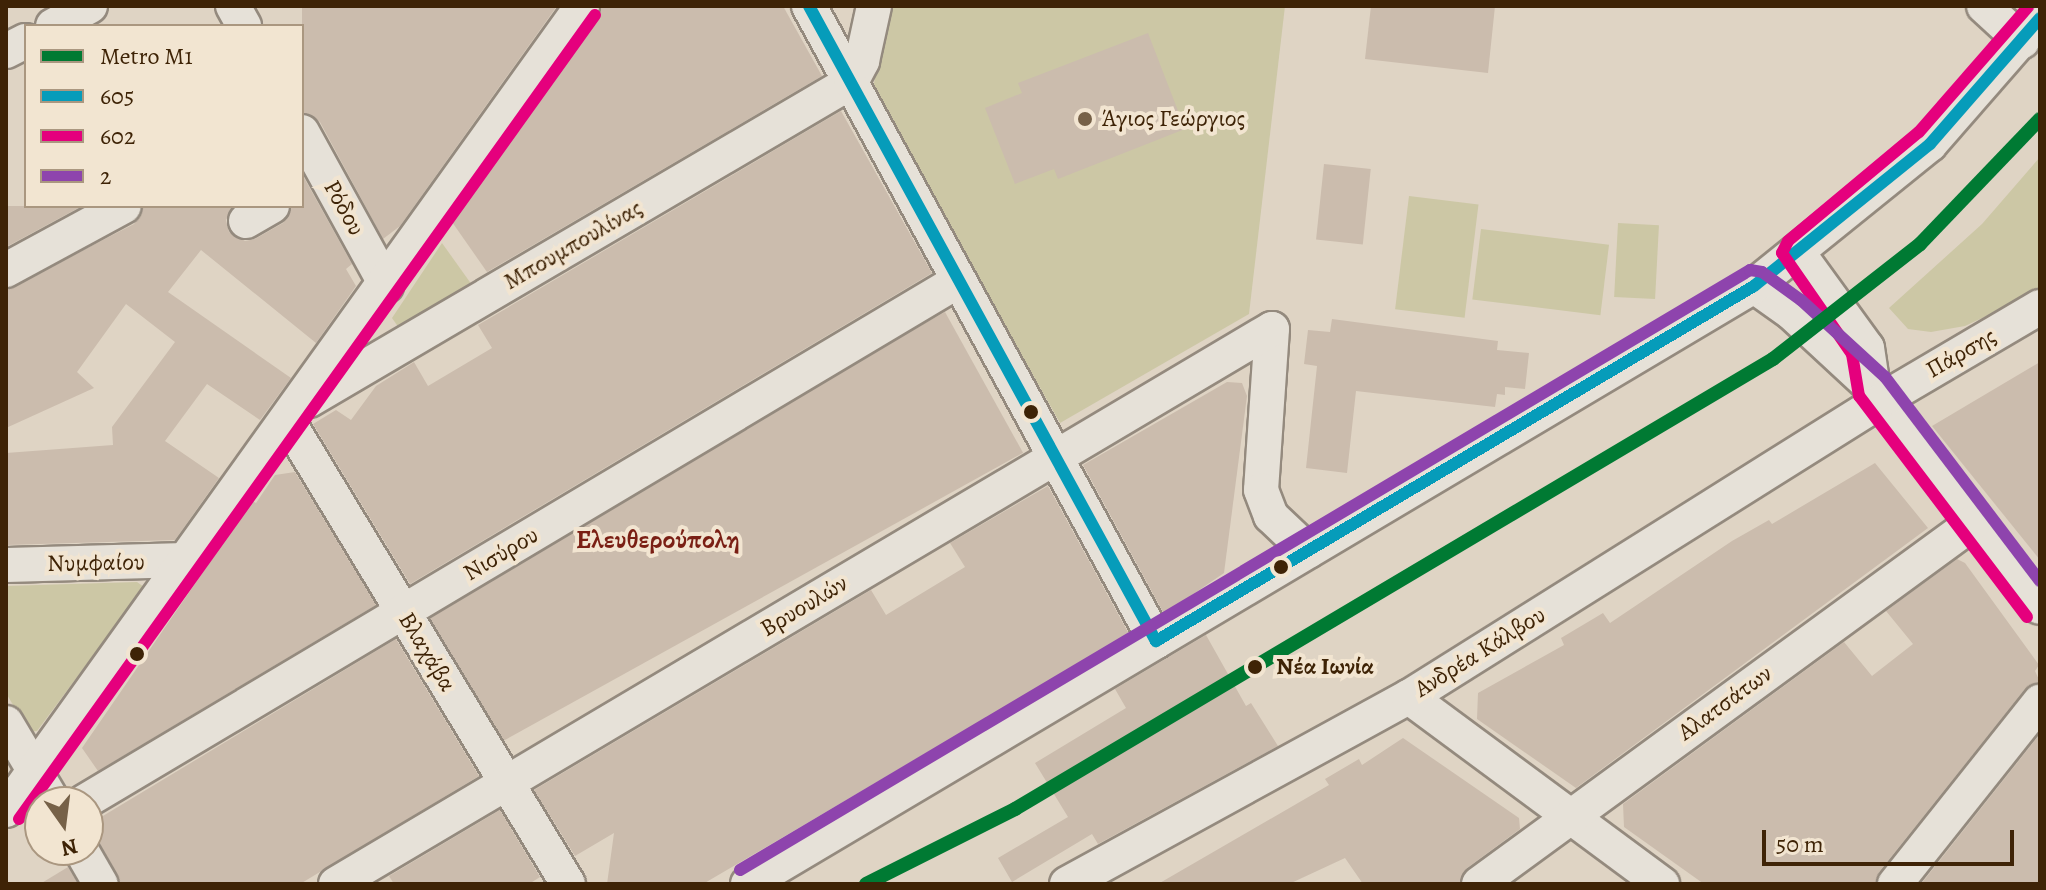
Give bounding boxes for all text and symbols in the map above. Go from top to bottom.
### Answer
legend [24,24,304,208]
text: Metro Μ1 [100,40,193,72]
text: 605 [100,80,134,112]
place label: Άγιος Γεώργιος [1101,105,1245,133]
marker: Άγιος Γεώργιος [1076,110,1094,128]
text: 602 [100,120,135,152]
text: 2 [100,160,111,192]
street label: Ρόδου [317,175,371,241]
street label: Μπουμπουλίνας [499,194,647,296]
street label: Πάρσης [1921,322,2001,384]
unlabelled marker [1023,404,1039,420]
street label: Νισύρου [458,520,544,588]
district label: Ελευθερούπολη [576,524,740,556]
street label: Νυμφαίου [47,548,145,578]
unlabelled marker [1273,559,1289,575]
street label: Βρυουλών [755,569,853,643]
street label: Ανδρέα Κάλβου [1409,600,1551,704]
street label: Βλαχάβα [392,607,462,697]
unlabelled marker [129,646,145,662]
marker: Νέα Ιωνία [1241,653,1269,681]
place label: Νέα Ιωνία [1276,653,1374,681]
street label: Αλατσάτων [1672,659,1778,747]
north arrow [24,786,104,866]
scale bar [1766,814,2018,864]
text: 50 m [1776,828,1824,860]
text: N [58,831,81,864]

